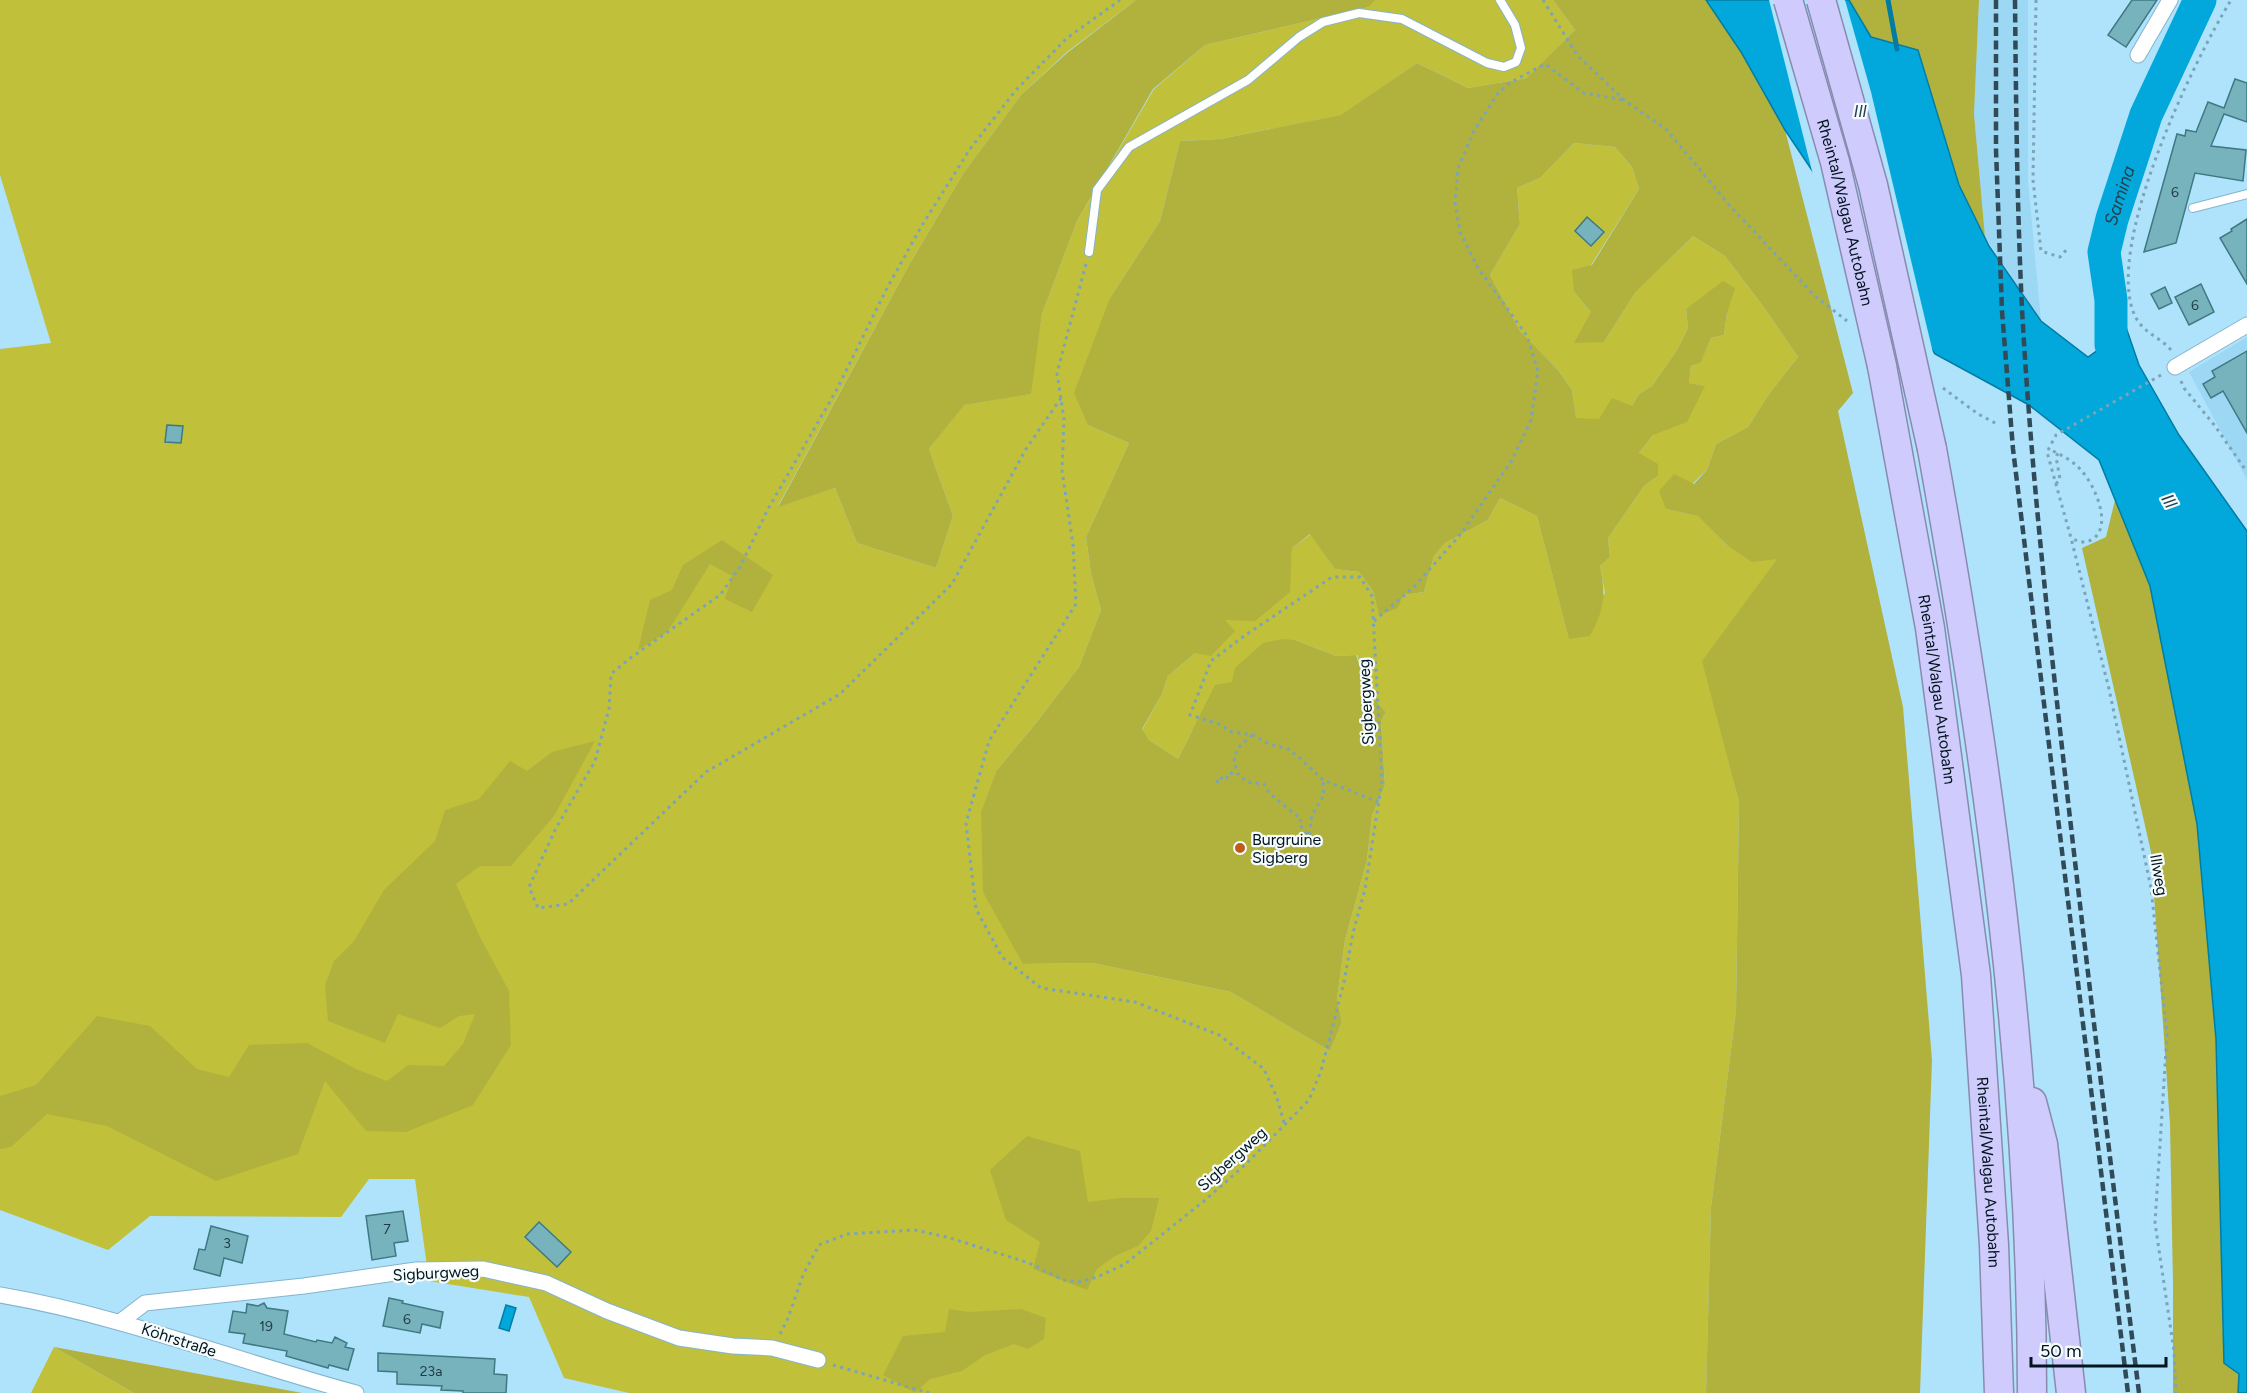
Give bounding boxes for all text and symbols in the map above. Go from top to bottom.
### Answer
water label: Ill [1854,100,1867,122]
street label: Rheintal/Walgau Autobahn [1813,117,1877,308]
water label: Samina [2100,162,2140,228]
house number: 6 [2171,184,2179,201]
house number: 6 [2191,297,2199,314]
water label: Ill [2156,490,2182,513]
street label: Rheintal/Walgau Autobahn [1914,593,1960,785]
street label: Sigbergweg [1354,658,1378,746]
place label: Burgruine Sigberg [1252,830,1321,867]
marker: Burgruine Sigberg [1233,841,1247,855]
street label: Illweg [2146,853,2172,897]
street label: Rheintal/Walgau Autobahn [1973,1076,2004,1268]
street label: Sigbergweg [1194,1123,1270,1195]
house number: 7 [383,1221,391,1238]
house number: 3 [223,1235,231,1252]
street label: Sigburgweg [392,1261,480,1285]
house number: 6 [403,1311,411,1328]
house number: 19 [259,1318,273,1335]
street label: Köhrstraße [139,1319,219,1361]
scale bar [2031,1330,2166,1368]
text: 50 m [2040,1340,2082,1362]
house number: 23a [420,1363,442,1380]

